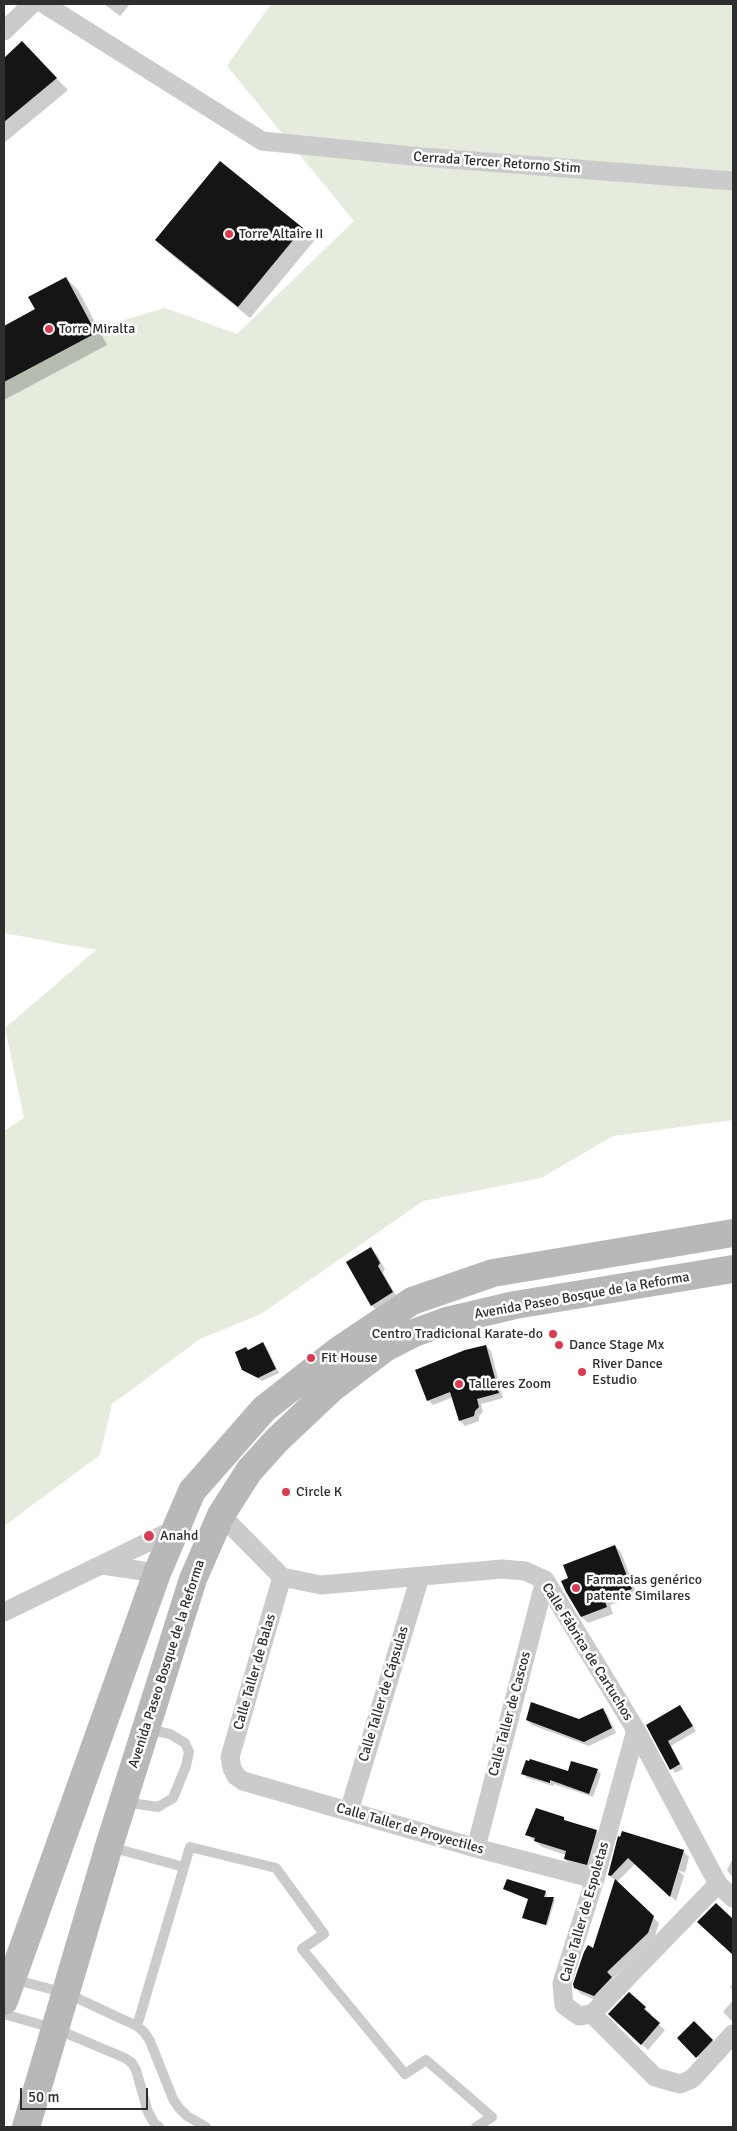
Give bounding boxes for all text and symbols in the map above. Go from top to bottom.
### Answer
street label: Cerrada Tercer Retorno Stim [413,149,581,177]
place label: Torre Altaire II [239,226,323,242]
marker: Torre Altaire II [223,228,235,240]
place label: Torre Miralta [59,321,135,337]
marker: Torre Miralta [43,323,55,335]
street label: Avenida Paseo Bosque de la Reforma [473,1269,691,1323]
place label: Centro Tradicional Karate-do [372,1326,543,1342]
marker: Centro Tradicional Karate-do [547,1328,559,1340]
place label: Dance Stage Mx [569,1337,664,1353]
marker: Dance Stage Mx [553,1339,565,1351]
place label: Fit House [321,1350,378,1366]
marker: Fit House [305,1352,317,1364]
place label: River Dance Estudio [592,1356,663,1388]
marker: River Dance Estudio [576,1366,588,1378]
place label: Talleres Zoom [469,1376,551,1392]
marker: Talleres Zoom [453,1378,465,1390]
place label: Circle K [296,1484,342,1500]
marker: Circle K [280,1486,292,1498]
place label: Anahd [160,1528,198,1544]
marker: Anahd [142,1529,156,1543]
street label: Avenida Paseo Bosque de la Reforma [125,1558,209,1770]
place label: Farmacias genérico patente Similares [586,1572,702,1604]
street label: Calle Fábrica de Cartuchos [538,1580,636,1724]
marker: Farmacias genérico patente Similares [570,1582,582,1594]
street label: Calle Taller de Balas [230,1612,280,1732]
street label: Calle Taller de Cápsulas [355,1624,413,1764]
street label: Calle Taller de Cascos [485,1650,535,1778]
street label: Calle Taller de Proyectiles [334,1800,486,1858]
street label: Calle Taller de Espoletas [557,1840,613,1984]
scale bar [22,2078,150,2110]
text: 50 m [28,2088,59,2106]

